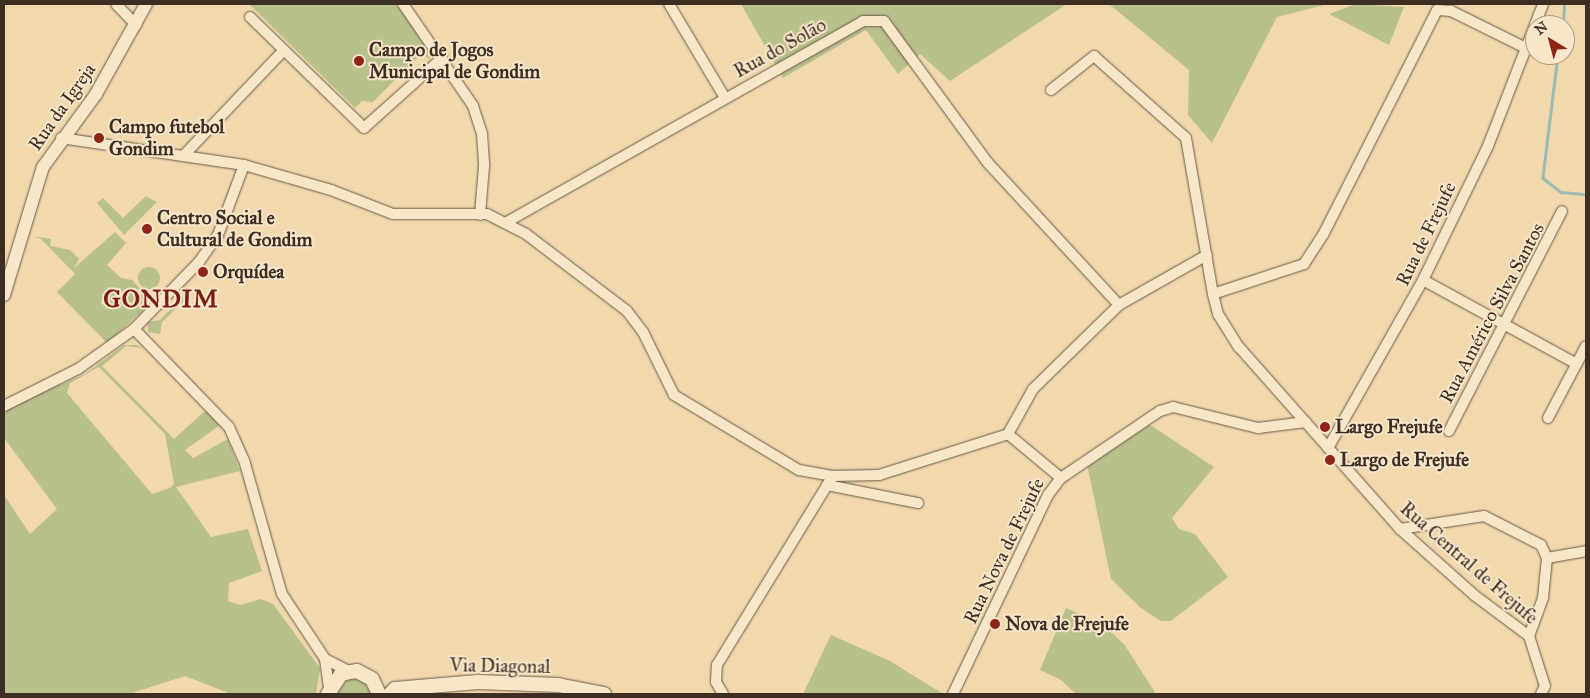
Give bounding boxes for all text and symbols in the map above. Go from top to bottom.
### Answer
street label: Rua do Solão [730,13,830,83]
north arrow [1525,15,1575,65]
text: N [1531,18,1551,39]
place label: Campo de Jogos Municipal de Gondim [369,39,540,83]
marker: Campo de Jogos Municipal de Gondim [353,55,365,67]
street label: Rua da Igreja [24,59,100,155]
place label: Campo futebol Gondim [109,116,224,160]
marker: Campo futebol Gondim [93,132,105,144]
street label: Rua de Frejufe [1391,178,1461,290]
place label: Centro Social e Cultural de Gondim [157,207,313,251]
street label: Rua Américo Silva Santos [1435,219,1549,407]
marker: Centro Social e Cultural de Gondim [141,223,153,235]
place label: Orquídea [213,261,284,283]
marker: Orquídea [197,266,209,278]
district label: GONDIM [102,286,220,314]
place label: Largo Frejufe [1335,416,1443,438]
marker: Largo Frejufe [1319,421,1331,433]
place label: Largo de Frejufe [1340,449,1469,471]
marker: Largo de Frejufe [1324,454,1336,466]
street label: Rua Nova de Frejufe [959,474,1049,628]
street label: Rua Central de Frejufe [1396,497,1542,629]
place label: Nova de Frejufe [1005,613,1129,635]
marker: Nova de Frejufe [989,618,1001,630]
street label: Via Diagonal [449,654,551,678]

